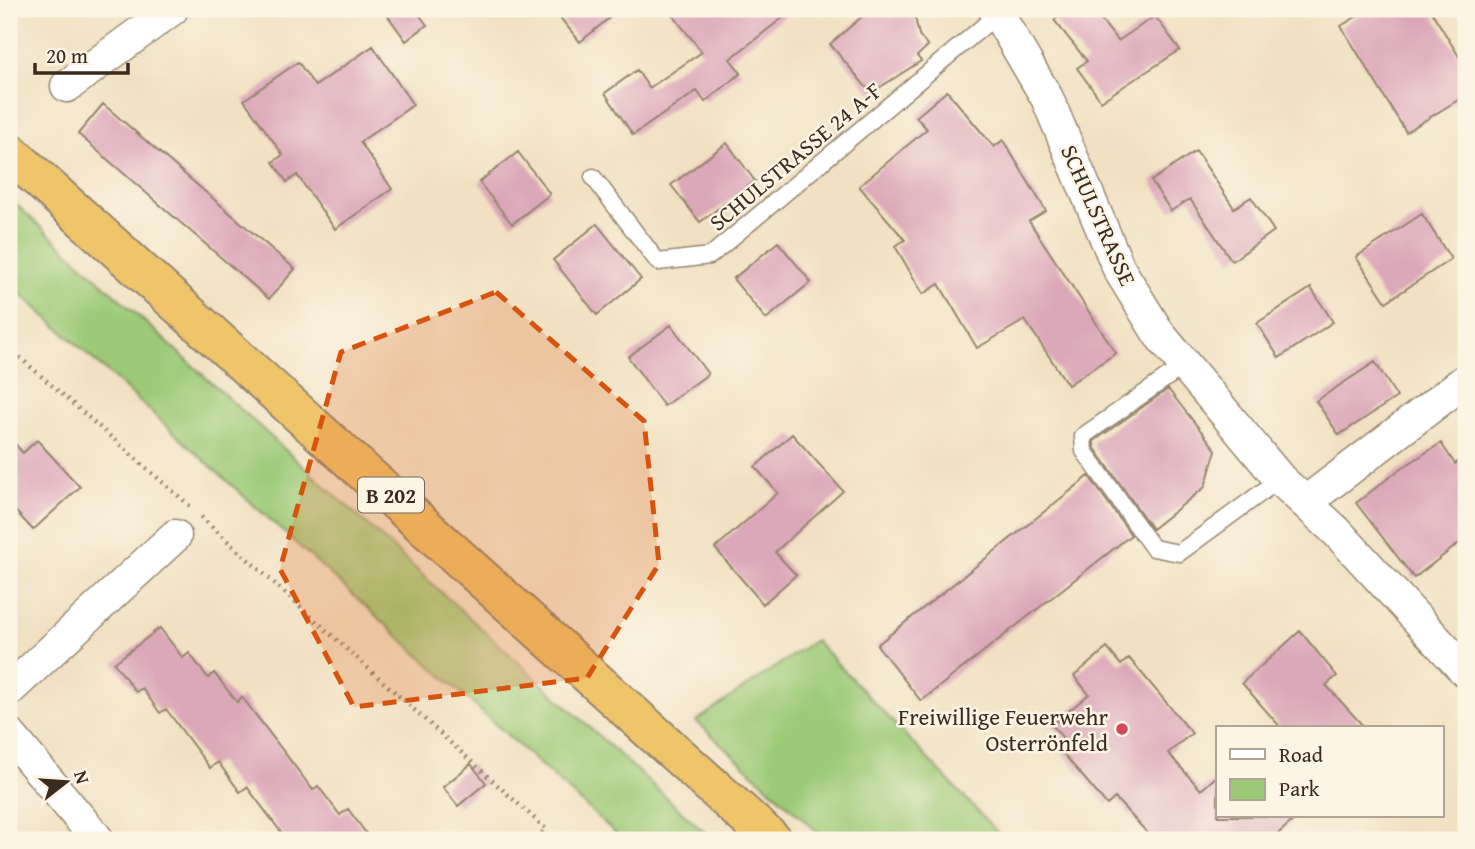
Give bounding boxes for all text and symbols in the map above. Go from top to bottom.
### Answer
scale bar [35,32,128,76]
text: 20 m [46,40,88,71]
street label: SCHULSTRASSE 24 A-F [702,74,888,238]
street label: SCHULSTRASSE [1053,139,1145,291]
road number: B 202 [358,477,424,512]
place label: Freiwillige Feuerwehr Osterrönfeld [898,700,1109,759]
marker: Freiwillige Feuerwehr Osterrönfeld [1114,721,1130,737]
legend [1216,726,1444,818]
text: Road [1279,739,1324,770]
north arrow [32,748,102,818]
text: N [67,767,98,787]
text: Park [1279,773,1320,804]

